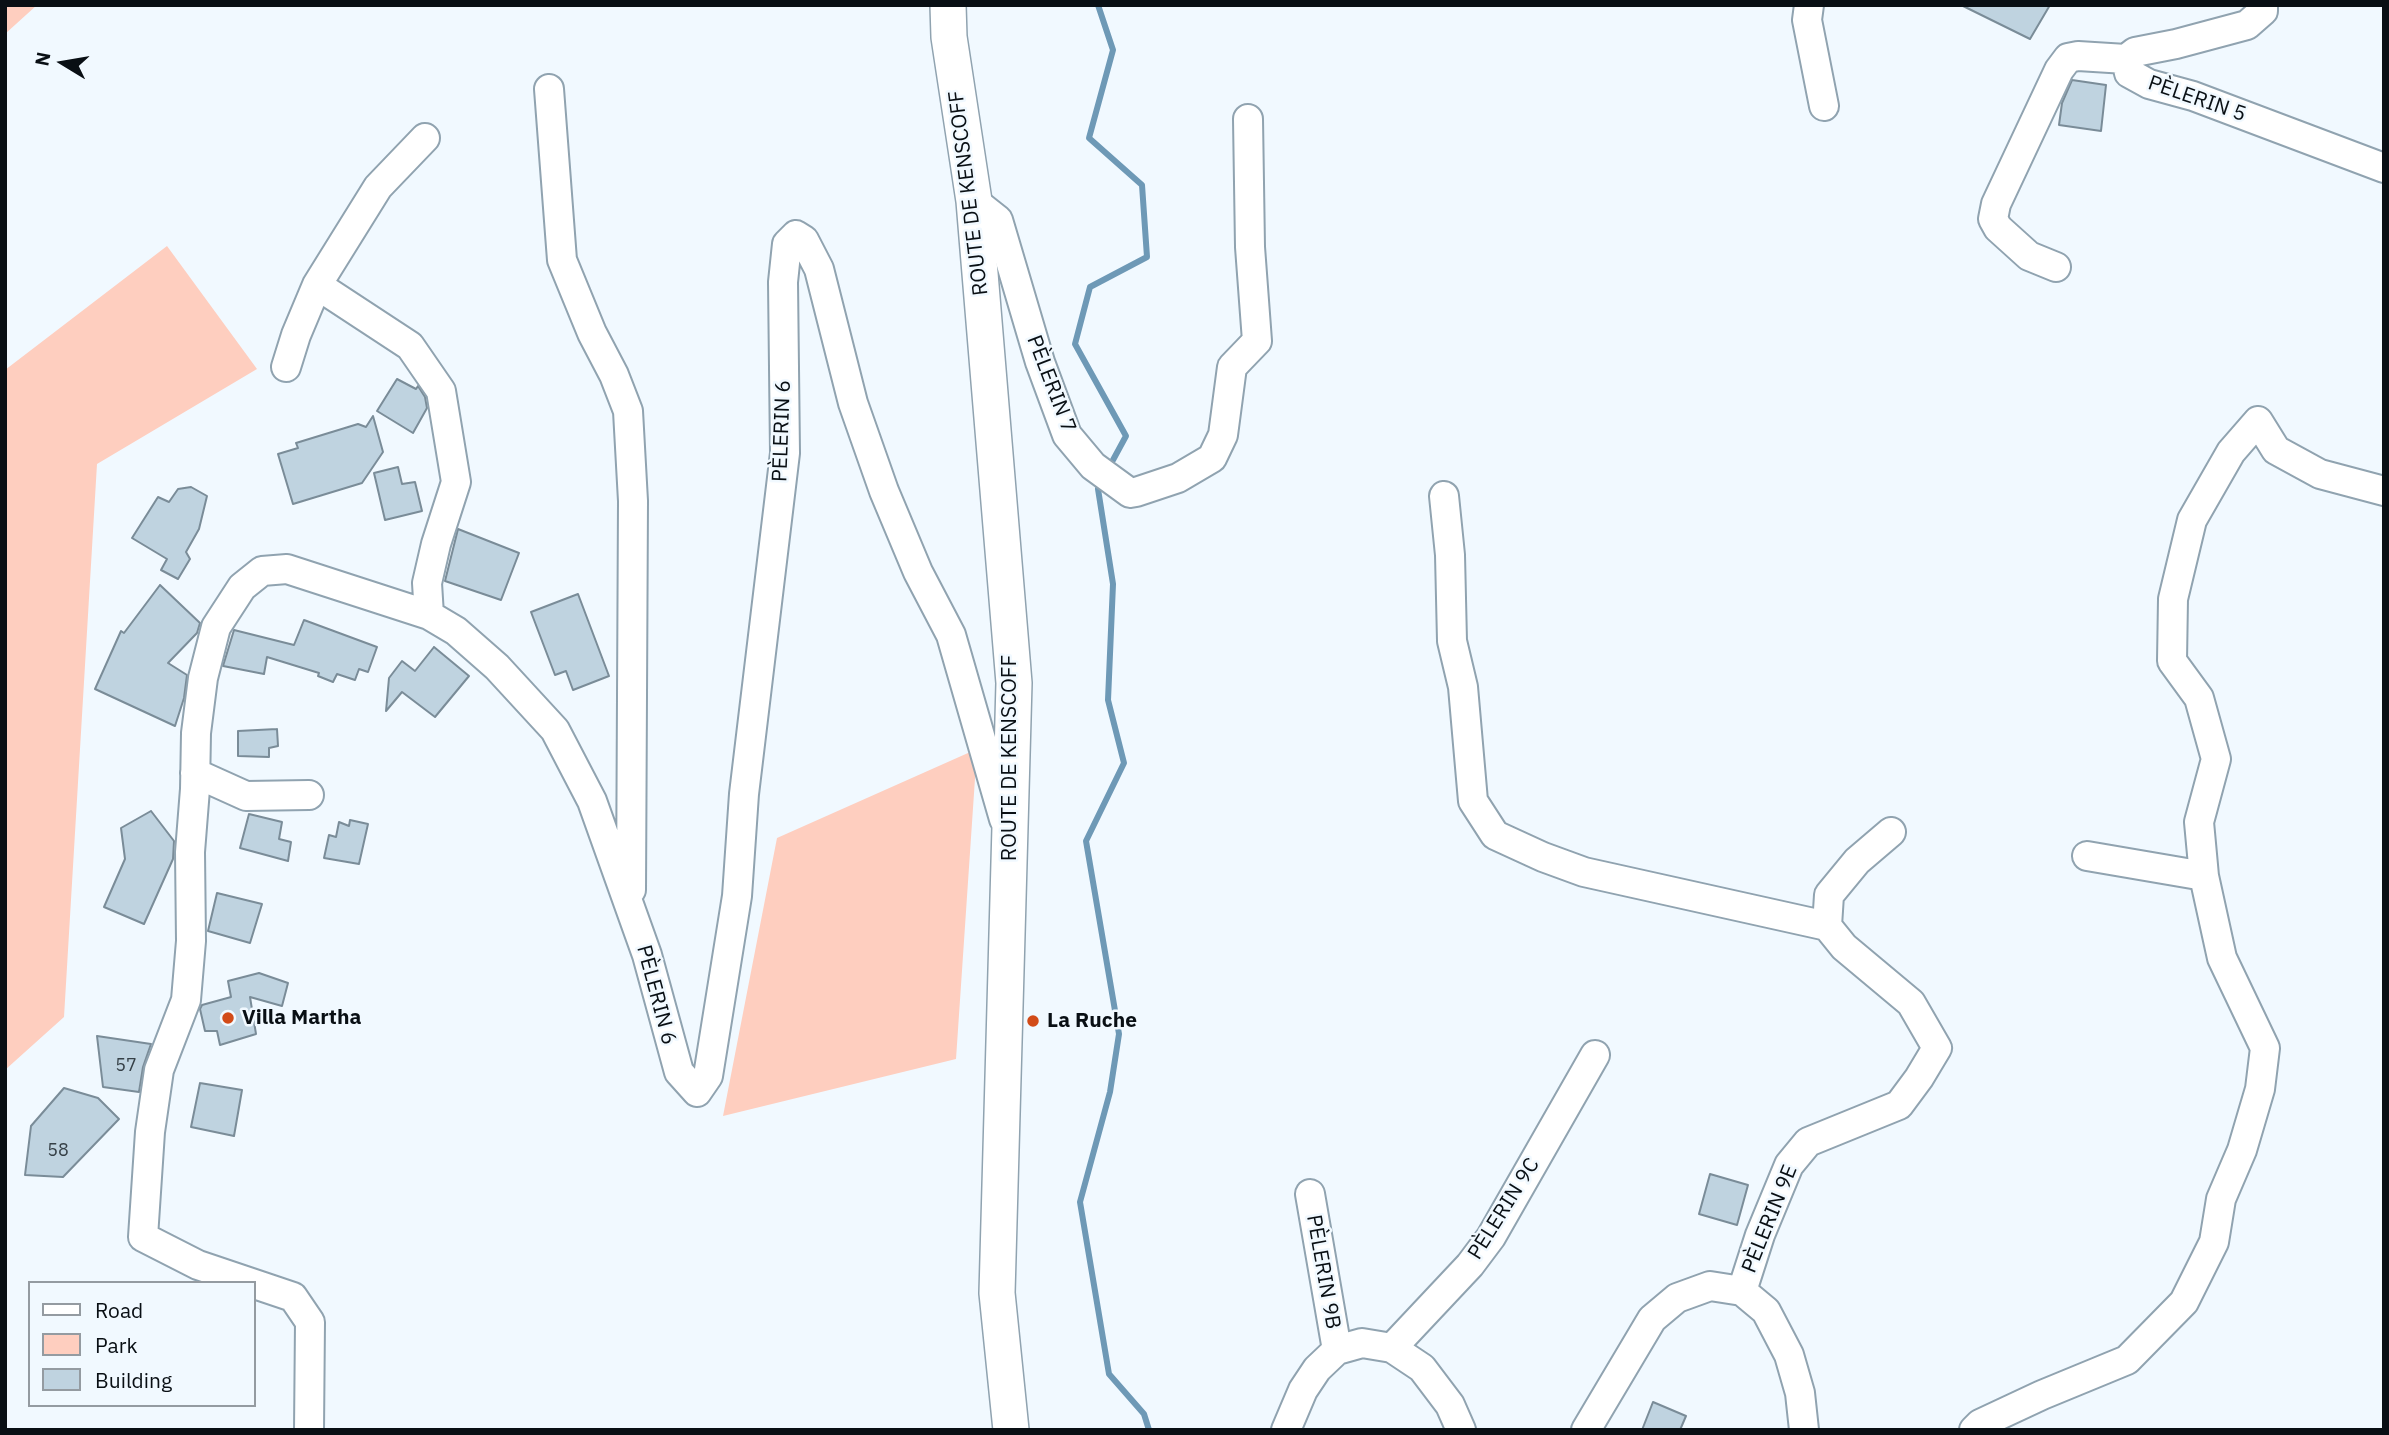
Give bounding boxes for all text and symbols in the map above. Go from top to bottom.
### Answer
north arrow [28,28,98,98]
text: N [29,50,55,68]
street label: PÈLERIN 5 [2145,70,2249,128]
street label: ROUTE DE KENSCOFF [944,89,994,297]
street label: PÈLERIN 7 [1021,332,1081,436]
street label: PÈLERIN 6 [768,380,796,482]
street label: ROUTE DE KENSCOFF [997,655,1023,861]
street label: PÈLERIN 6 [631,942,681,1048]
place label: Villa Martha [242,1005,361,1031]
place label: La Ruche [1047,1008,1137,1034]
marker: Villa Martha [220,1010,236,1026]
marker: La Ruche [1025,1013,1041,1029]
house number: 57 [115,1055,137,1077]
house number: 58 [47,1140,69,1162]
street label: PÈLERIN 9C [1463,1154,1545,1264]
street label: PÈLERIN 9E [1737,1161,1803,1277]
street label: PÈLERIN 9B [1301,1213,1345,1331]
legend [28,1281,256,1407]
text: Road [95,1296,143,1324]
text: Park [95,1331,138,1359]
text: Building [95,1366,172,1394]

